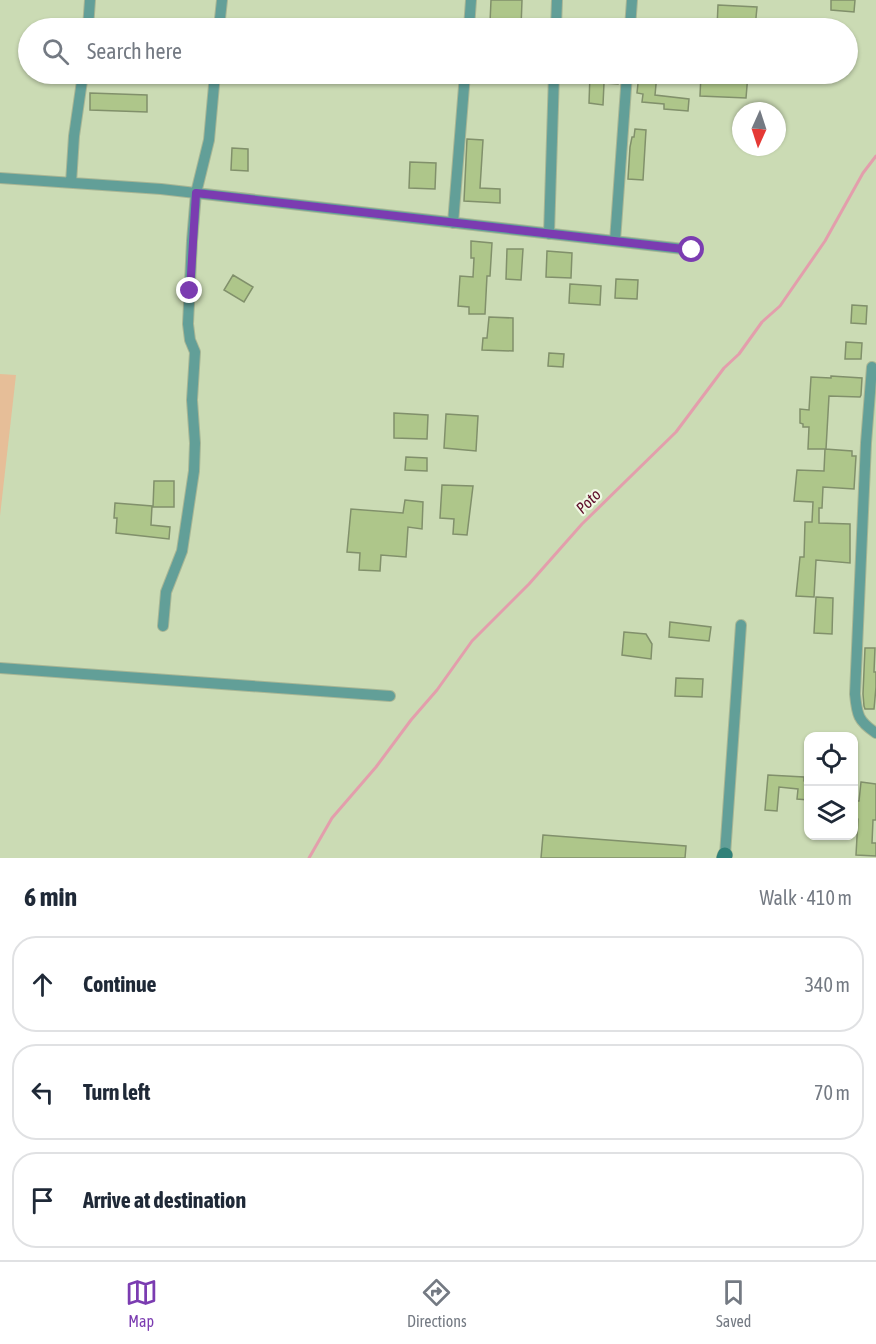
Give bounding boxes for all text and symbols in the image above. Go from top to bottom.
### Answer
search box [18,18,858,84]
icon: search [39,35,72,68]
text: Search here [87,38,182,64]
north arrow [732,102,786,156]
route start [678,236,704,262]
route end [176,277,202,303]
water label: Poto [572,485,604,517]
map controls [804,732,858,840]
button: locate [804,732,858,786]
button: layers [804,786,858,840]
text: 6 min [24,882,77,912]
text: Walk · 410 m [760,886,852,909]
icon: ahead [26,968,59,1001]
text: Continue [83,971,157,997]
text: 340 m [805,973,850,996]
icon: left [26,1076,59,1109]
text: Turn left [83,1079,150,1105]
text: 70 m [814,1081,850,1104]
icon: arrive [26,1184,59,1217]
text: Arrive at destination [83,1187,246,1213]
tab: Map [125,1276,158,1330]
tab: Directions [407,1276,467,1330]
tab: Saved [716,1276,751,1330]

